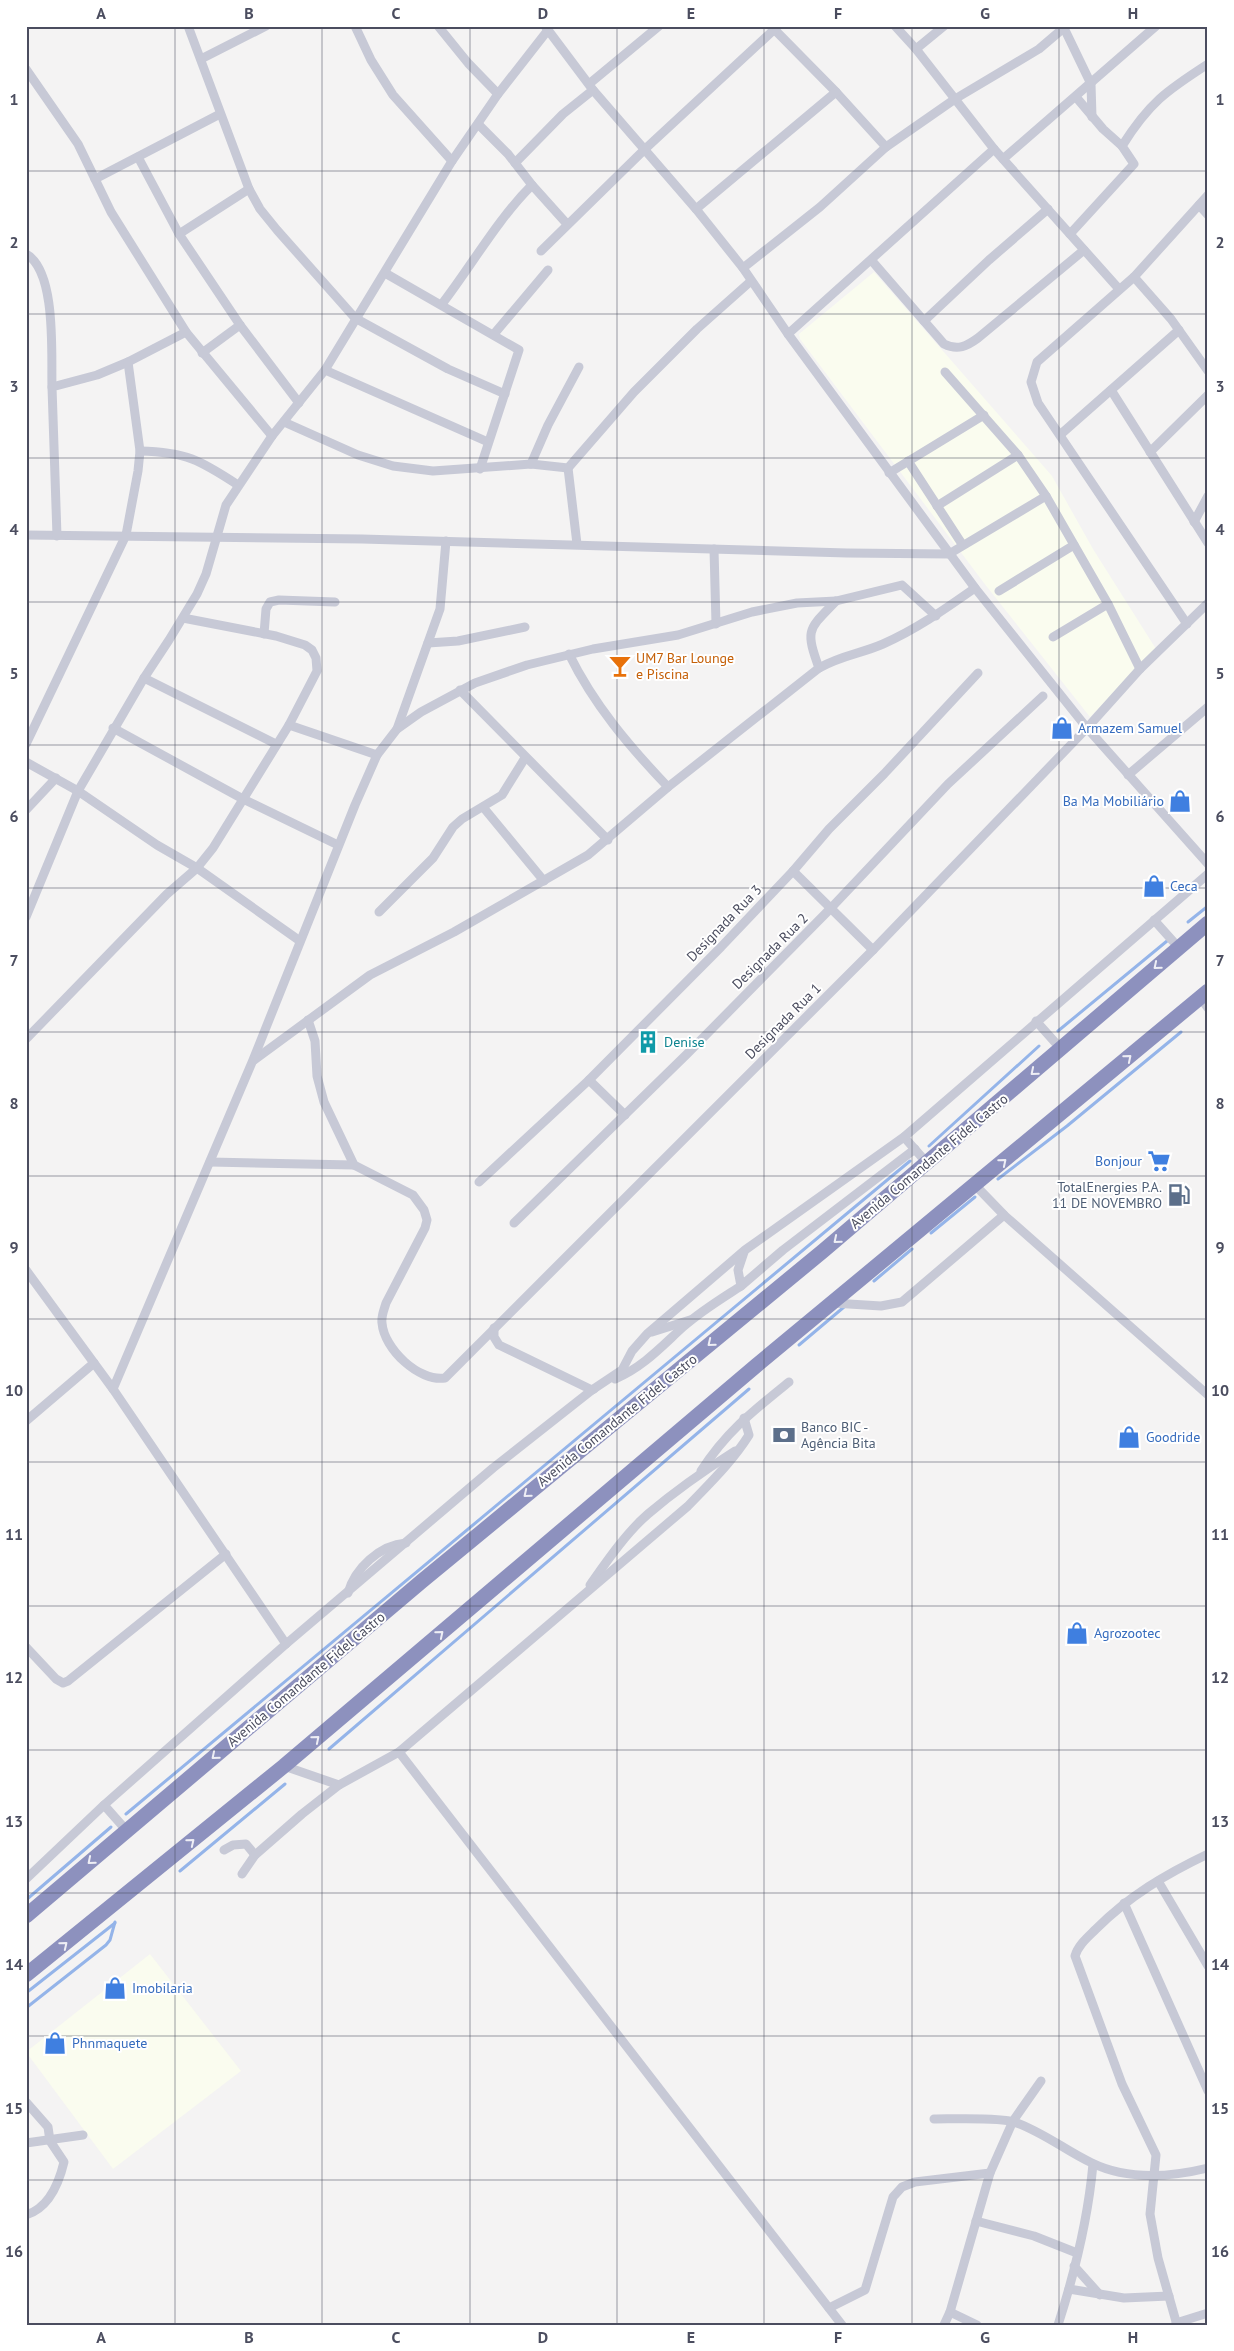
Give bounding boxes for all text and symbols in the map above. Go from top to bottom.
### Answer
text: A [96,3,106,23]
text: B [244,3,254,23]
text: C [392,3,401,23]
text: D [538,3,548,23]
text: E [687,3,695,23]
text: F [834,3,842,23]
text: G [980,3,990,23]
text: H [1128,3,1138,23]
text: 1 [9,89,19,109]
text: 1 [1215,89,1225,109]
text: 2 [9,232,19,252]
text: 2 [1215,232,1225,252]
text: 3 [9,376,19,396]
text: 3 [1215,376,1225,396]
text: 4 [9,519,19,539]
text: 4 [1215,519,1225,539]
place label: UM7 Bar Lounge e Piscina [636,649,734,683]
bar icon: UM7 Bar Lounge e Piscina [607,653,633,679]
text: 5 [9,663,19,683]
text: 5 [1215,663,1225,683]
shop icon: Armazem Samuel [1049,715,1075,741]
place label: Armazem Samuel [1078,719,1182,737]
shop icon: Ba Ma Mobiliário [1167,788,1193,814]
place label: Ba Ma Mobiliário [1063,792,1164,810]
text: 6 [9,806,19,826]
text: 6 [1215,806,1225,826]
shop icon: Ceca [1141,873,1167,899]
place label: Ceca [1170,877,1198,895]
street label: Designada Rua 3 [683,881,765,965]
street label: Designada Rua 2 [728,909,812,993]
text: 7 [9,950,19,970]
text: 7 [1215,950,1225,970]
one-way arrow [1154,961,1163,970]
street label: Designada Rua 1 [741,979,825,1063]
building icon: Denise [635,1029,661,1055]
place label: Denise [664,1033,705,1051]
one-way arrow [1122,1055,1131,1064]
one-way arrow [1030,1066,1039,1075]
street label: Avenida Comandante Fidel Castro [846,1090,1012,1232]
text: 8 [9,1093,19,1113]
text: 8 [1215,1093,1225,1113]
supermarket icon: Bonjour [1146,1148,1172,1174]
place label: Bonjour [1095,1152,1142,1170]
one-way arrow [997,1159,1006,1168]
place label: TotalEnergies P.A. 11 DE NOVEMBRO [1052,1178,1162,1212]
fuel station icon: TotalEnergies P.A. 11 DE NOVEMBRO [1166,1182,1192,1208]
one-way arrow [834,1234,843,1242]
text: 9 [9,1237,19,1257]
text: 9 [1215,1237,1225,1257]
one-way arrow [708,1338,717,1347]
street label: Avenida Comandante Fidel Castro [533,1350,701,1490]
text: 10 [5,1380,23,1400]
text: 10 [1211,1380,1229,1400]
place label: Banco BIC - Agência Bita [801,1418,876,1452]
bank icon: Banco BIC - Agência Bita [771,1422,797,1448]
shop icon: Goodride [1116,1424,1142,1450]
place label: Goodride [1146,1428,1200,1446]
one-way arrow [524,1489,533,1497]
text: 11 [5,1524,23,1544]
text: 11 [1211,1524,1229,1544]
street label: Avenida Comandante Fidel Castro [223,1608,389,1750]
shop icon: Agrozootec [1064,1620,1090,1646]
place label: Agrozootec [1094,1624,1160,1642]
one-way arrow [434,1631,443,1640]
text: 12 [5,1667,23,1687]
text: 12 [1211,1667,1229,1687]
one-way arrow [310,1735,319,1744]
one-way arrow [212,1751,221,1759]
text: 13 [5,1811,23,1831]
text: 13 [1211,1811,1229,1831]
one-way arrow [185,1839,194,1848]
one-way arrow [88,1856,97,1864]
one-way arrow [58,1942,67,1950]
text: 14 [5,1954,23,1974]
text: 14 [1211,1954,1229,1974]
shop icon: Imobilaria [102,1975,128,2001]
place label: Imobilaria [132,1979,193,1997]
shop icon: Phnmaquete [42,2030,68,2056]
place label: Phnmaquete [72,2034,147,2052]
text: 15 [5,2098,23,2118]
text: 15 [1211,2098,1229,2118]
text: 16 [5,2241,23,2261]
text: 16 [1211,2241,1229,2261]
text: A [96,2327,106,2347]
text: B [244,2327,254,2347]
text: C [392,2327,401,2347]
text: D [538,2327,548,2347]
text: E [687,2327,695,2347]
text: F [834,2327,842,2347]
text: G [980,2327,990,2347]
text: H [1128,2327,1138,2347]

